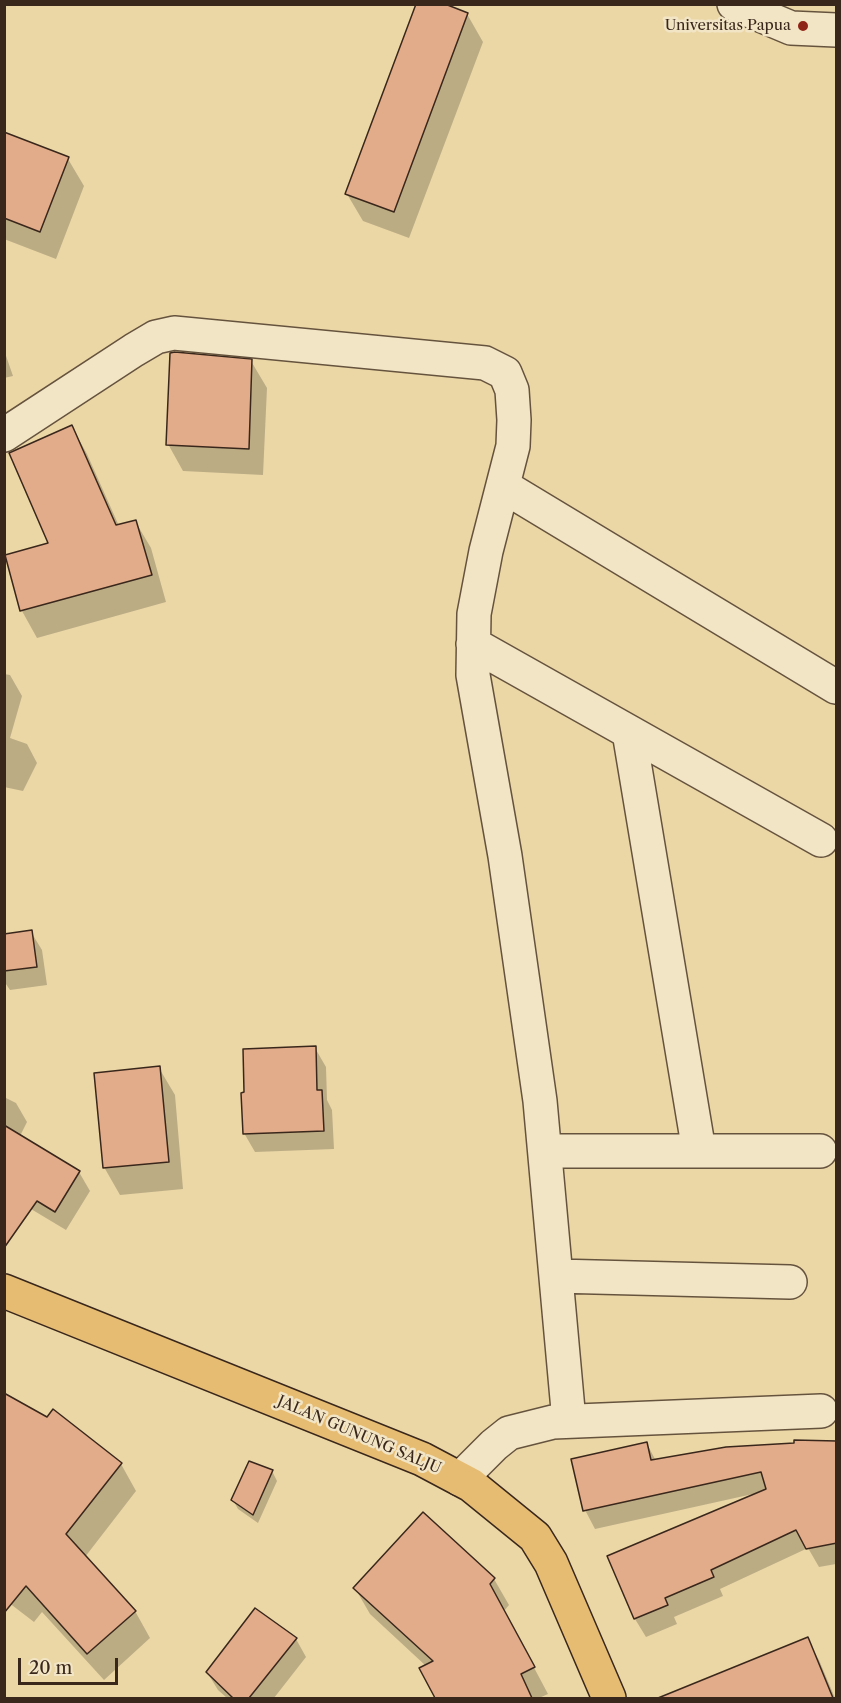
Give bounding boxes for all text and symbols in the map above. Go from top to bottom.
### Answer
place label: Universitas Papua [665,17,791,35]
marker: Universitas Papua [796,19,810,33]
street label: JALAN GUNUNG SALJU [274,1392,444,1478]
scale bar [21,1646,122,1684]
text: 20 m [29,1657,72,1679]

